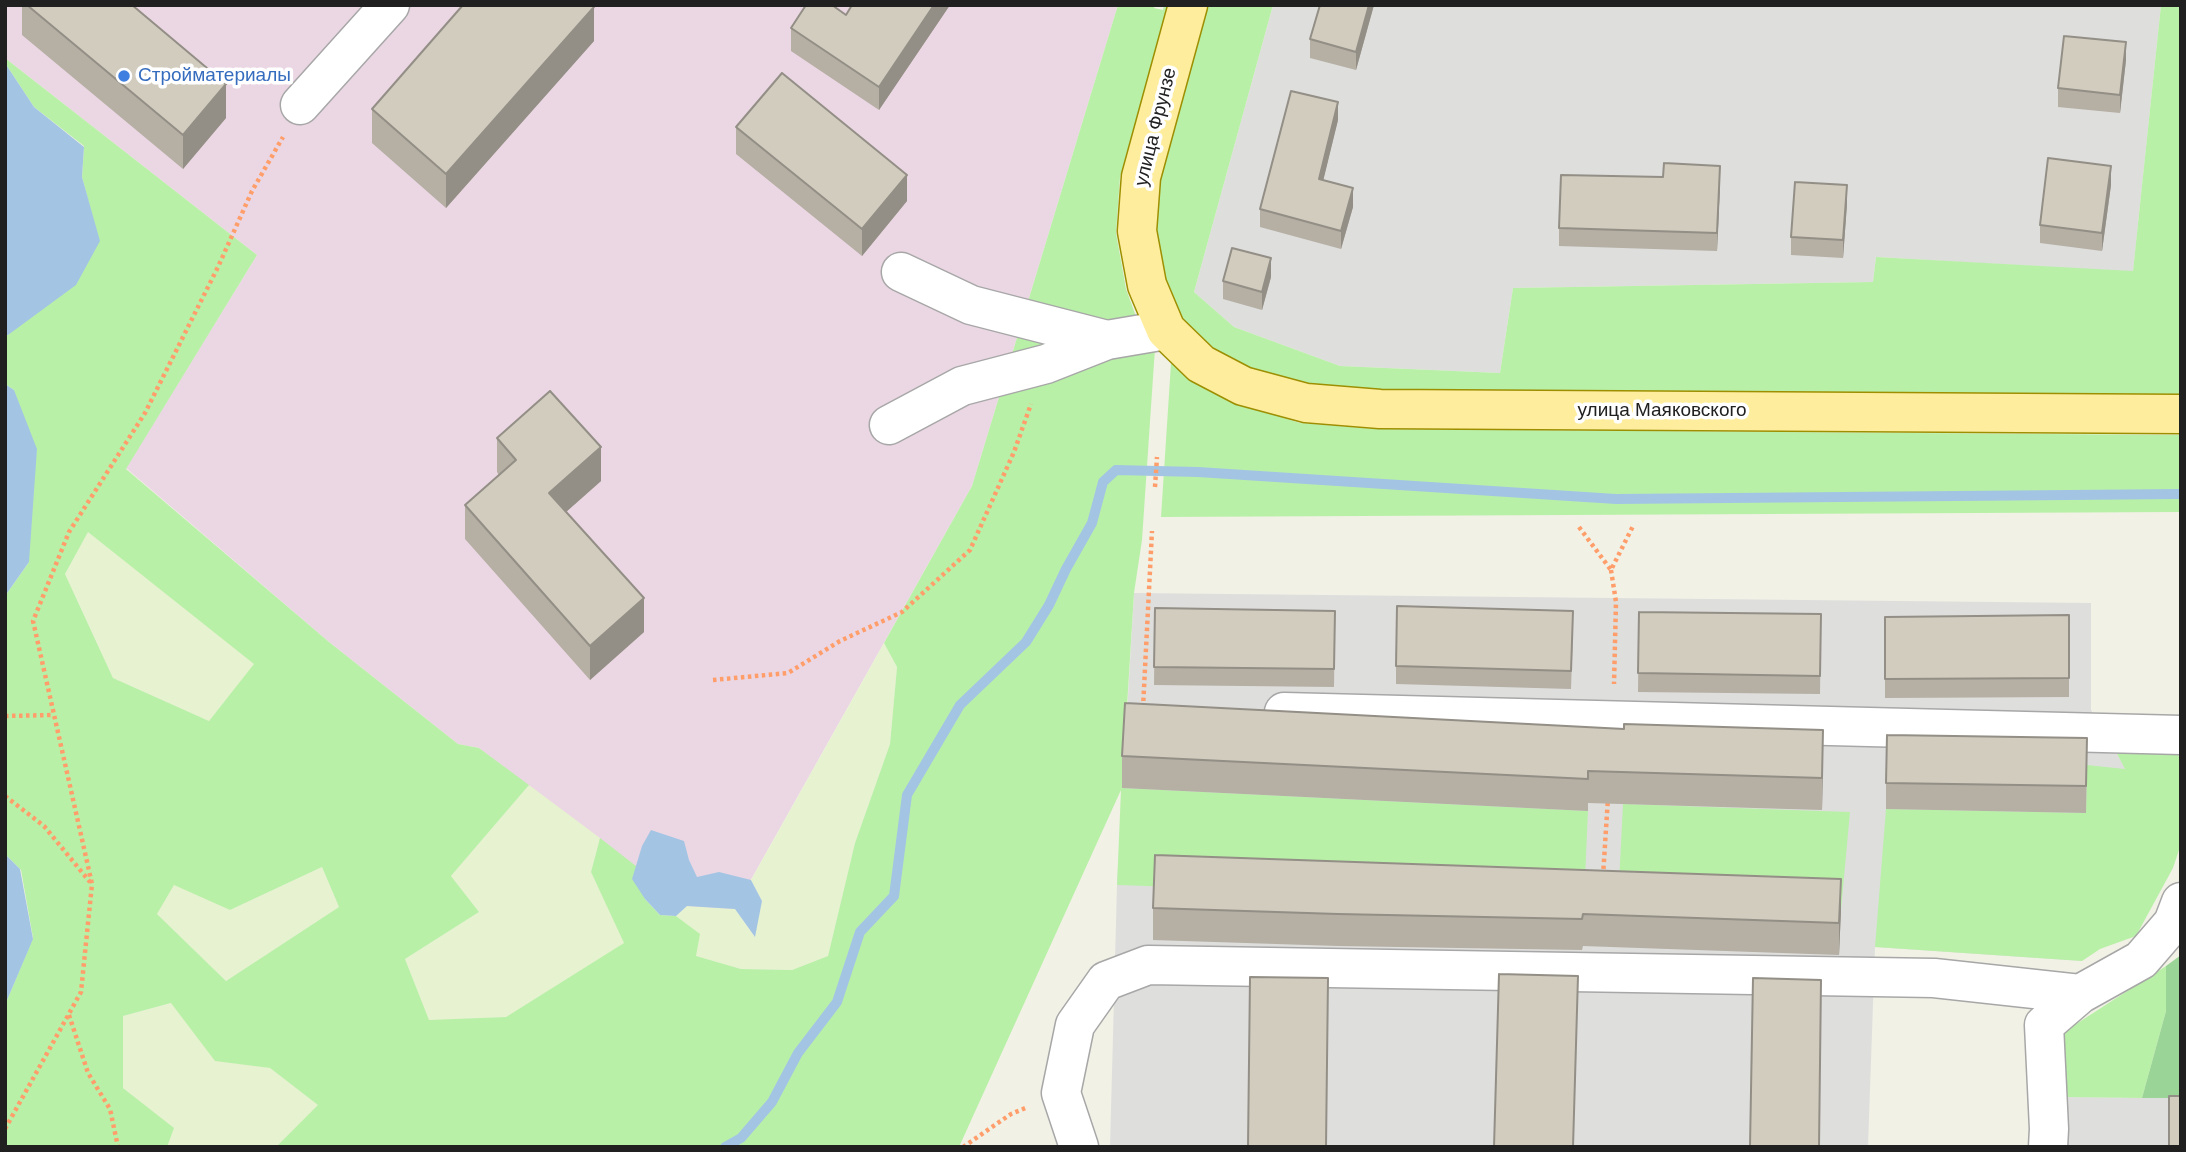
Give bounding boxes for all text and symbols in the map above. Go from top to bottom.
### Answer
place label: Стройматериалы [138,65,291,87]
street label: улица Фрунзе [1130,65,1182,189]
marker: Стройматериалы [116,68,132,84]
street label: улица Маяковского [1577,400,1747,422]

